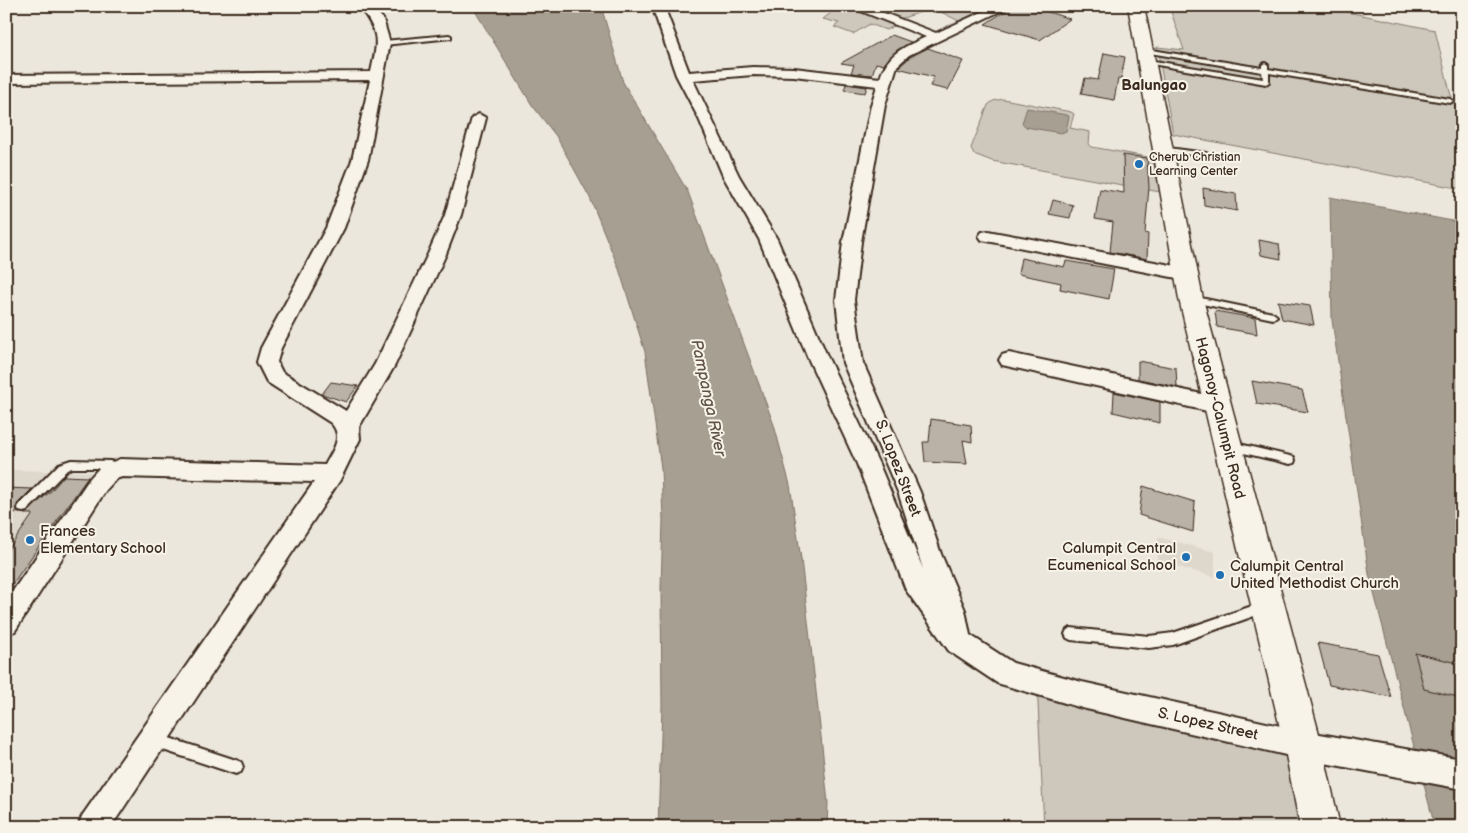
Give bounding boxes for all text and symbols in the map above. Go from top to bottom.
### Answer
district label: Balungao [1121,76,1187,95]
place label: Cherub Christian Learning Center [1149,150,1241,179]
marker: Cherub Christian Learning Center [1133,158,1145,170]
street label: Hagonoy-Calumpit Road [1191,335,1249,501]
water label: Pampanga River [686,338,730,459]
street label: S. Lopez Street [871,417,925,519]
place label: Frances Elementary School [40,522,166,558]
marker: Frances Elementary School [24,534,36,546]
place label: Calumpit Central Ecumenical School [1047,539,1176,575]
marker: Calumpit Central Ecumenical School [1180,551,1192,563]
place label: Calumpit Central United Methodist Church [1230,557,1399,593]
marker: Calumpit Central United Methodist Church [1214,569,1226,581]
street label: S. Lopez Street [1156,703,1260,745]

